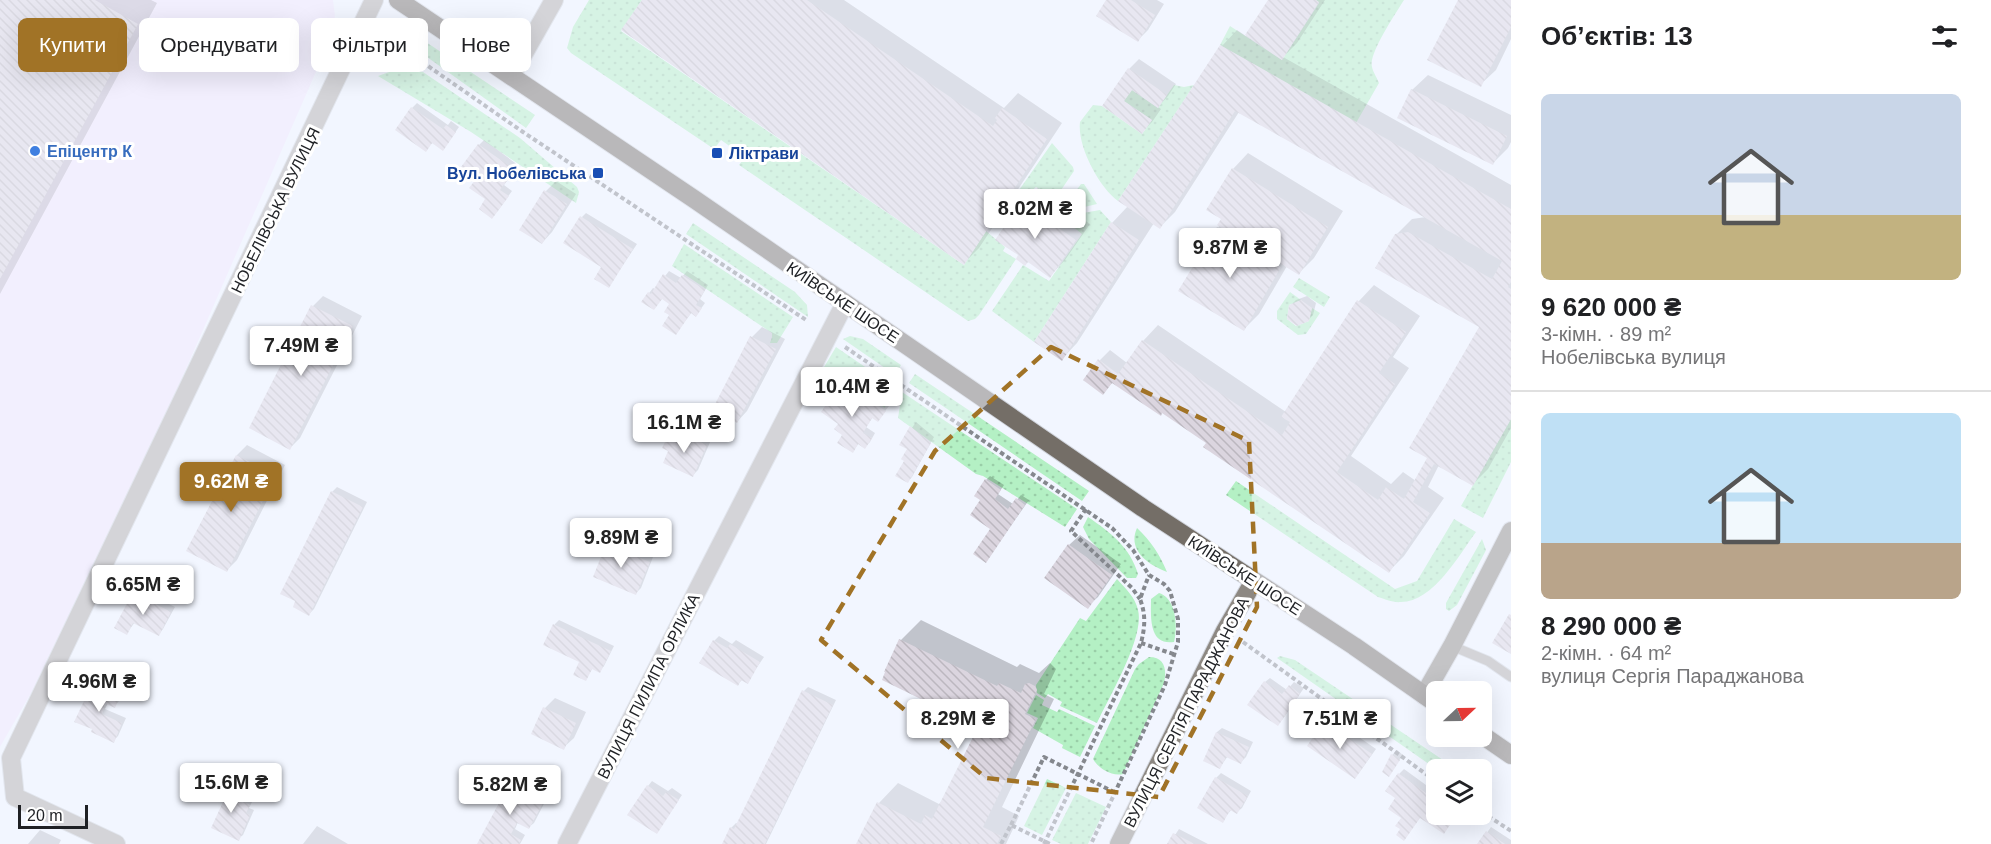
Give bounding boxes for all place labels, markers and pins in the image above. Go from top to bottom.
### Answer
place label: Епіцентр К [47,143,132,160]
marker: Епіцентр К [28,144,42,158]
place label: Ліктрави [729,145,799,162]
marker: Ліктрави [710,146,724,160]
place label: Вул. Нобелівська [447,165,586,182]
marker: Вул. Нобелівська [591,166,605,180]
pin: 8.02M ₴ [980,189,1090,240]
pin: 9.87M ₴ [1175,228,1285,279]
pin: 7.49M ₴ [246,326,356,377]
pin: 10.4M ₴ [797,367,907,418]
pin: 16.1M ₴ [629,403,739,454]
pin: 9.62M ₴ [176,462,286,513]
pin: 9.89M ₴ [566,518,676,569]
pin: 6.65M ₴ [88,565,198,616]
pin: 4.96M ₴ [44,662,154,713]
pin: 8.29M ₴ [903,699,1013,750]
pin: 7.51M ₴ [1285,699,1395,750]
pin: 15.6M ₴ [176,763,286,814]
pin: 5.82M ₴ [455,765,565,816]

